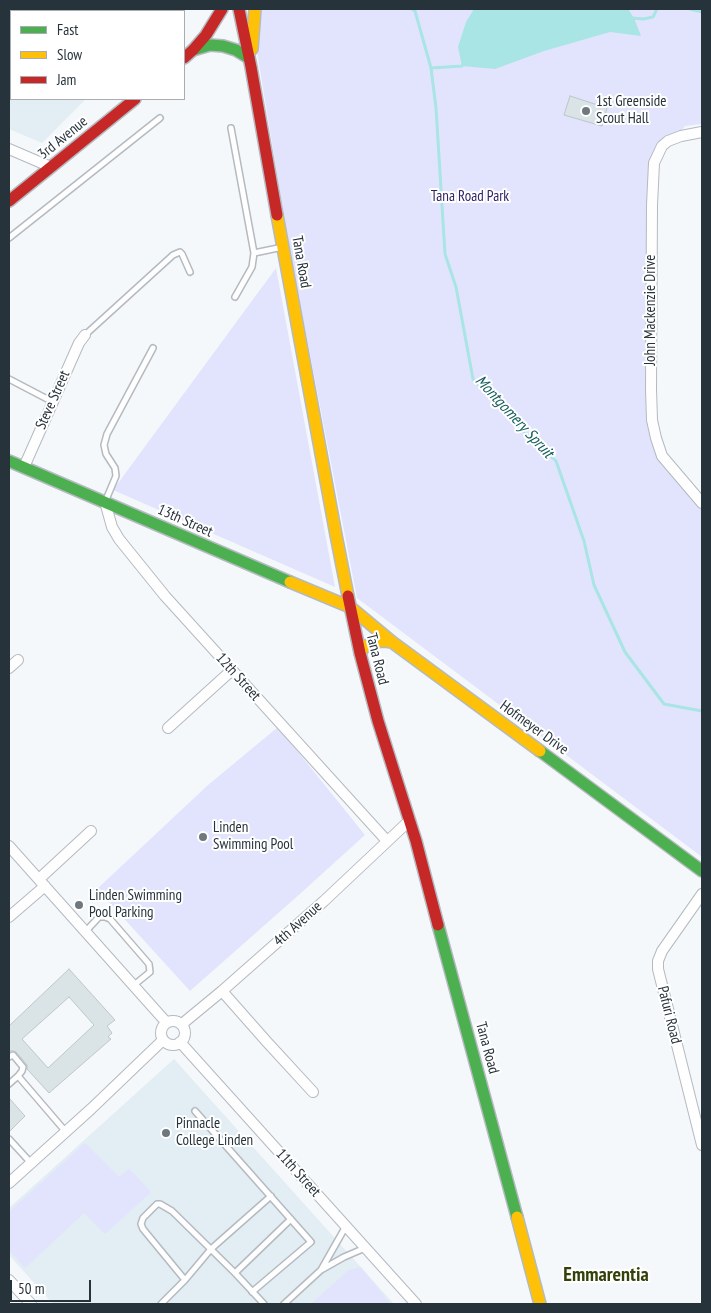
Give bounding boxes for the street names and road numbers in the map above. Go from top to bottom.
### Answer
street label: 3rd Avenue [35,113,91,163]
street label: Tana Road [288,234,314,290]
street label: John Mackenzie Drive [642,254,660,366]
street label: Steve Street [32,368,74,432]
street label: 13th Street [155,501,215,541]
street label: Tana Road [362,631,392,687]
street label: 12th Street [212,649,264,705]
street label: Hofmeyer Drive [496,697,572,759]
street label: 4th Avenue [270,898,326,950]
street label: Pafuri Road [653,984,685,1046]
street label: Tana Road [471,1020,503,1076]
street label: 11th Street [272,1145,324,1201]

